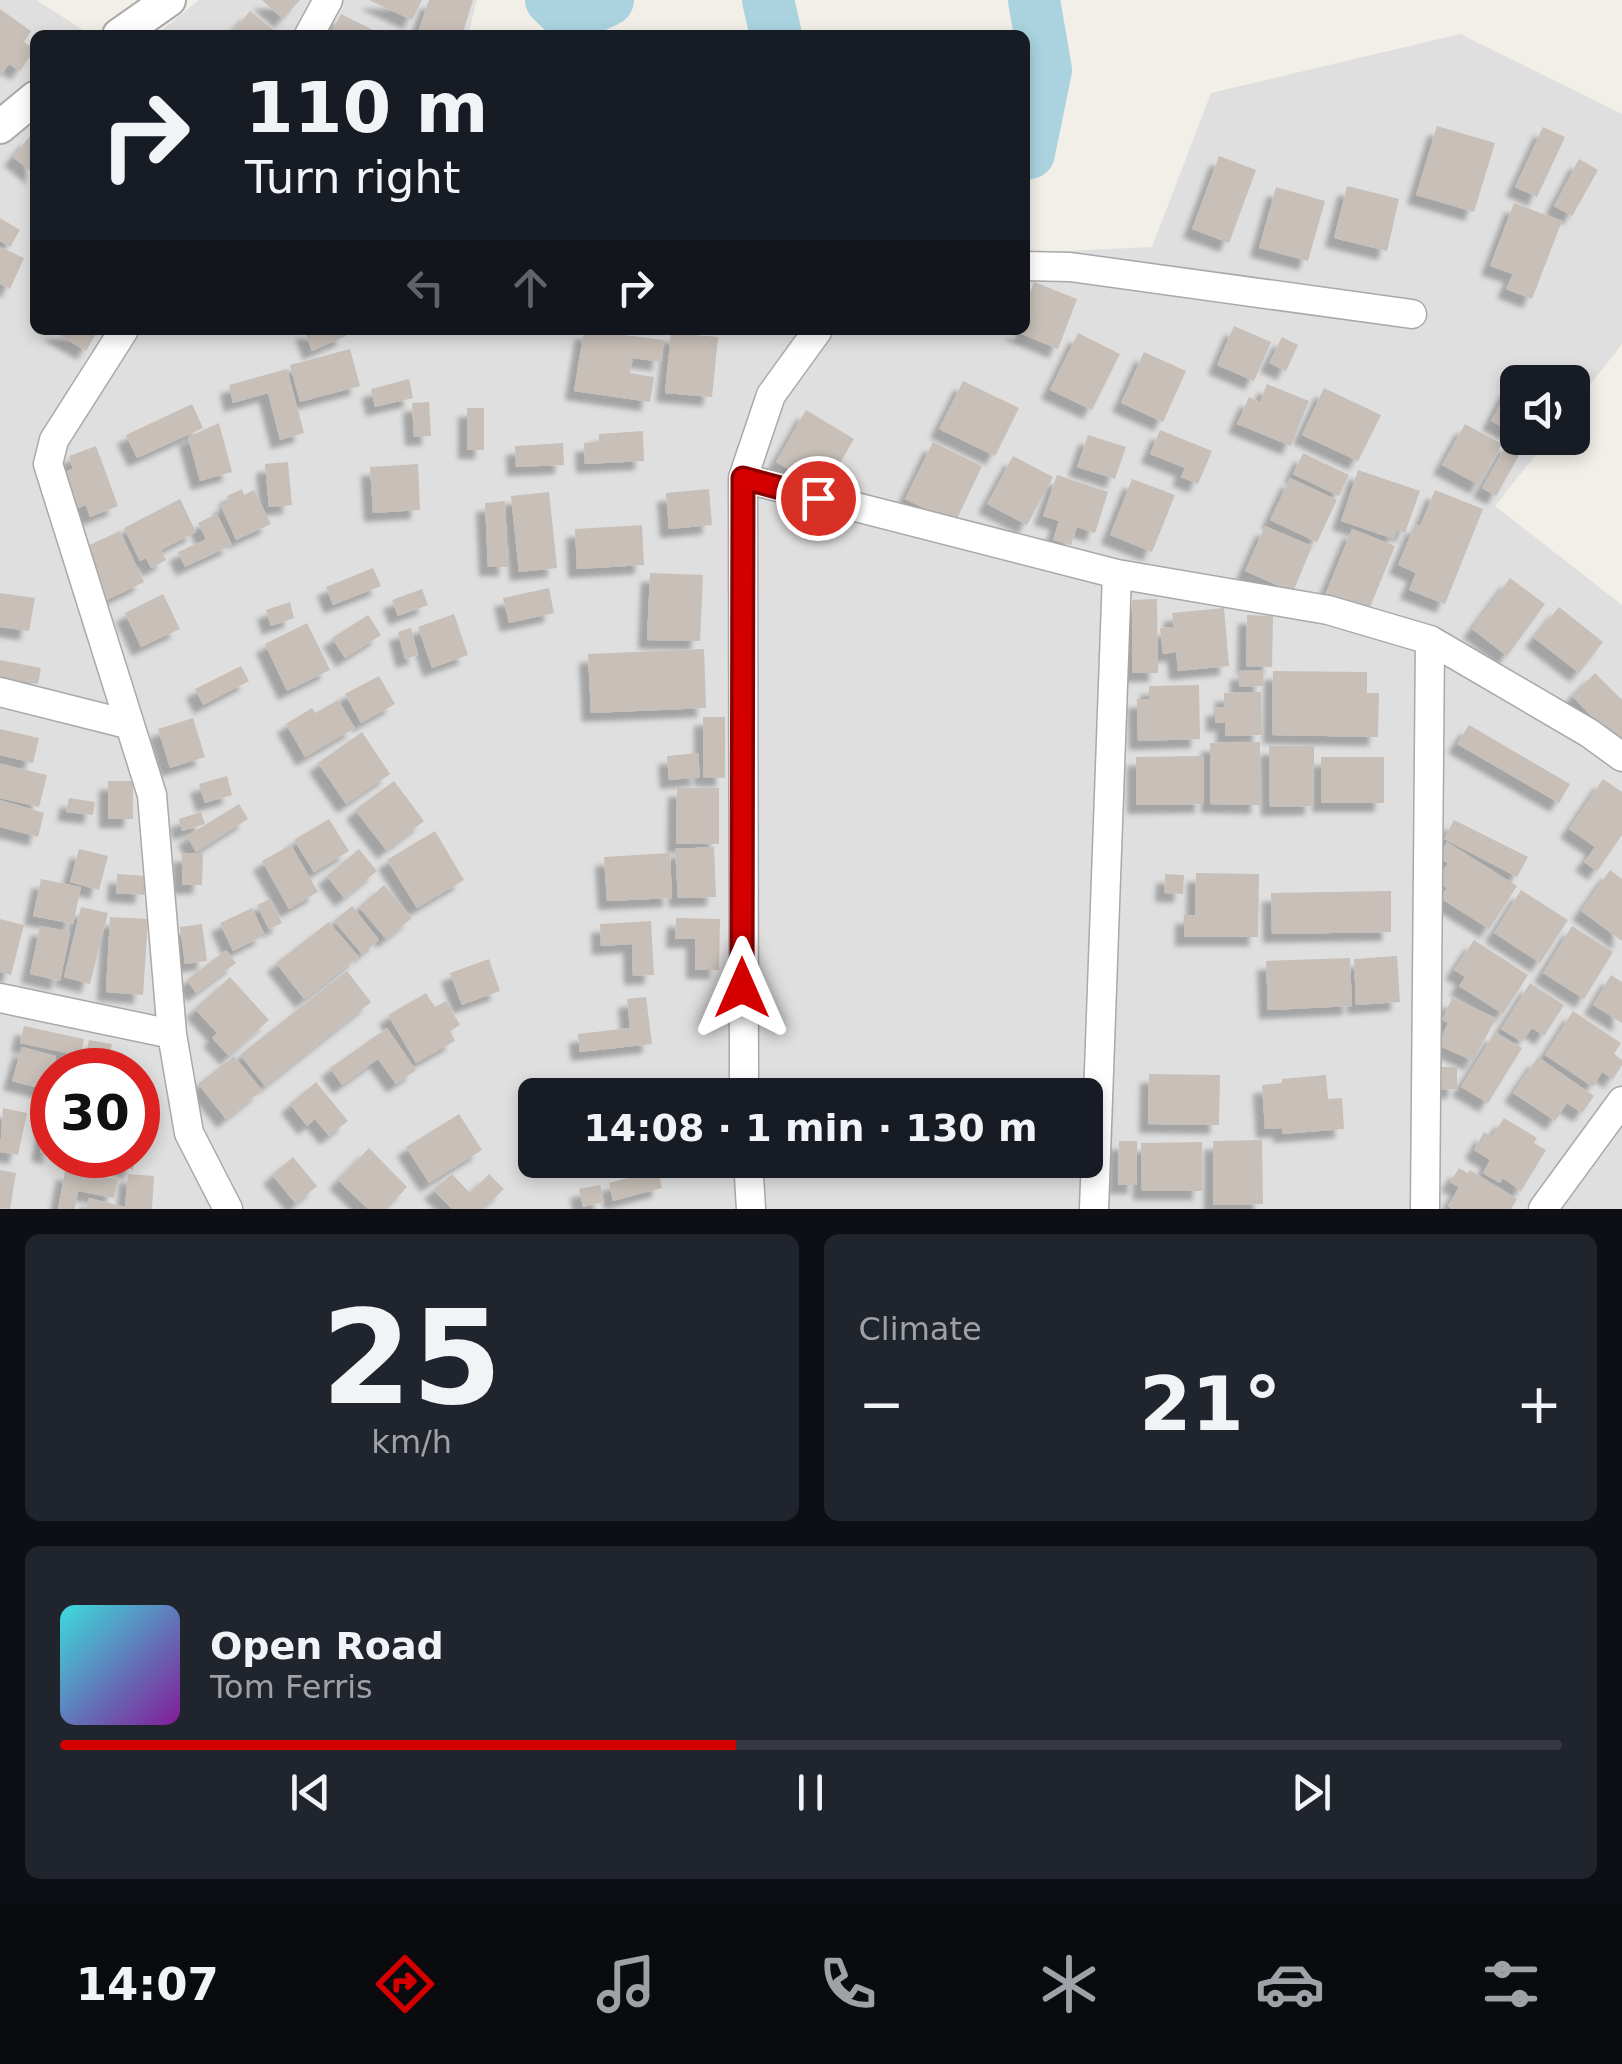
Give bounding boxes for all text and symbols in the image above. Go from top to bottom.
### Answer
text: 110 m [245,67,488,149]
icon: right [80,70,210,200]
text: Turn right [245,151,460,204]
icon: left [398,260,453,315]
icon: ahead [503,260,558,315]
icon: right [608,260,663,315]
map controls [1500,365,1590,455]
button: sound [1500,365,1590,455]
pin [776,456,861,541]
icon: arrive [791,471,846,526]
position arrow [690,936,794,1040]
speed limit sign: 30 [30,1048,160,1178]
text: 14:08 · 1 min · 130 m [583,1106,1038,1150]
text: 25 [321,1282,502,1434]
text: Climate [859,1310,982,1348]
text: 21° [1139,1360,1281,1448]
text: − [859,1372,905,1436]
text: + [1516,1372,1562,1436]
text: km/h [371,1423,452,1461]
text: Open Road [210,1624,444,1668]
text: Tom Ferris [210,1668,373,1706]
icon: previous [283,1765,338,1820]
icon: pause [783,1765,838,1820]
icon: next [1284,1765,1339,1820]
icon: directions [370,1949,440,2019]
icon: music [591,1949,661,2019]
icon: phone [813,1949,883,2019]
icon: climate [1034,1949,1104,2019]
icon: car [1255,1949,1325,2019]
icon: filters [1476,1949,1546,2019]
text: 14:07 [76,1958,219,2011]

